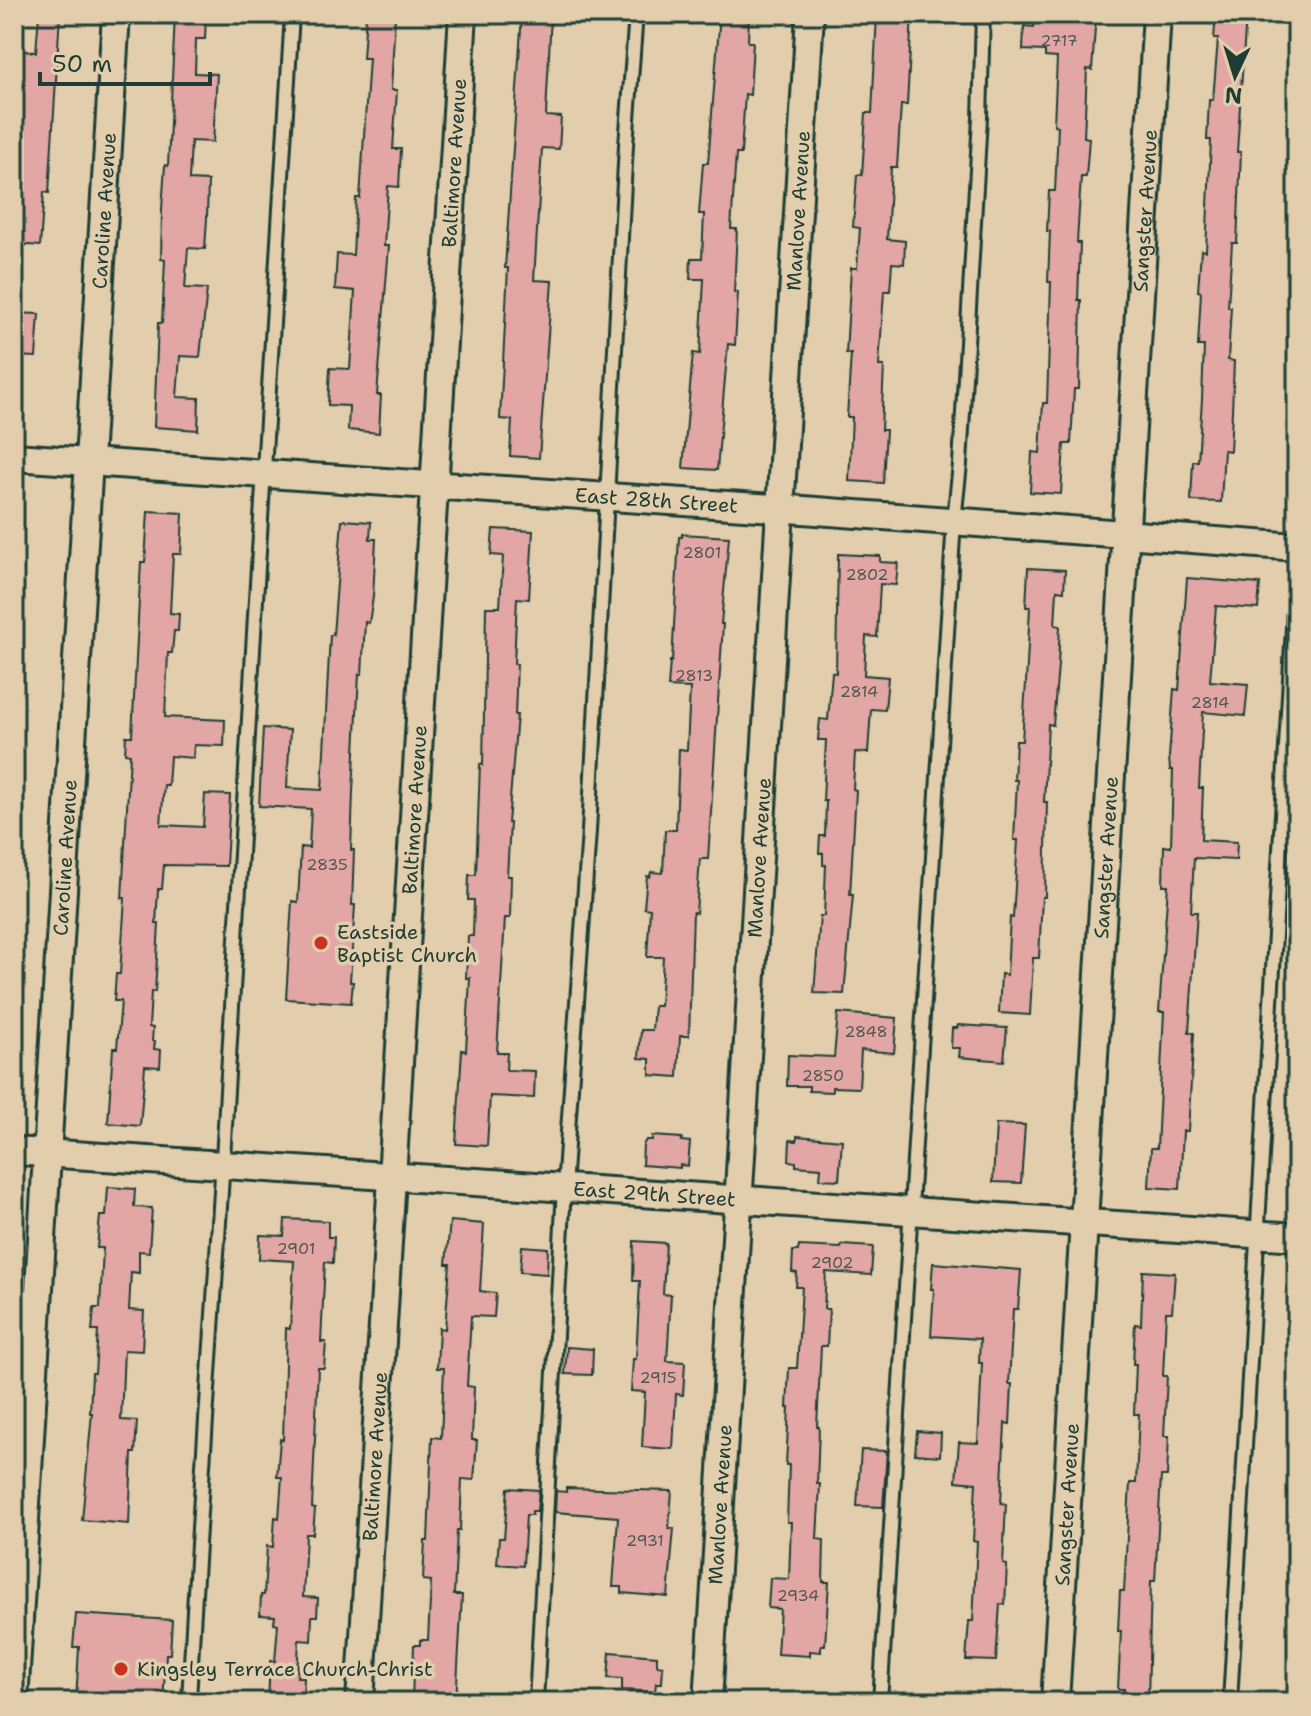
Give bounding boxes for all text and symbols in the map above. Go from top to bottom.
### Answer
house number: 2717 [1040,30,1078,51]
scale bar [40,36,210,86]
north arrow [1195,36,1275,116]
text: 50 m [52,48,112,80]
street label: Baltimore Avenue [436,77,472,248]
text: N [1224,80,1243,111]
street label: Sangster Avenue [1127,129,1163,293]
street label: Manlove Avenue [780,130,816,292]
street label: Caroline Avenue [86,132,122,290]
street label: East 28th Street [574,482,739,519]
house number: 2801 [683,542,721,563]
house number: 2802 [845,564,889,585]
house number: 2813 [675,665,713,686]
house number: 2814 [840,681,878,702]
house number: 2814 [1191,692,1229,713]
street label: Baltimore Avenue [396,724,433,895]
street label: Sangster Avenue [1088,775,1124,940]
street label: Manlove Avenue [741,777,777,938]
street label: Caroline Avenue [47,778,83,937]
house number: 2835 [306,854,348,875]
place label: Eastside Baptist Church [337,919,477,968]
marker: Eastside Baptist Church [312,934,330,952]
house number: 2848 [844,1021,888,1042]
house number: 2850 [802,1065,844,1086]
street label: East 29th Street [572,1176,737,1212]
house number: 2901 [277,1238,315,1259]
house number: 2902 [811,1252,853,1273]
house number: 2915 [639,1367,677,1388]
street label: Baltimore Avenue [357,1371,393,1542]
street label: Sangster Avenue [1049,1422,1085,1587]
street label: Manlove Avenue [702,1423,738,1585]
house number: 2931 [626,1530,664,1551]
house number: 2934 [777,1585,819,1606]
place label: Kingsley Terrace Church-Christ [137,1656,433,1682]
marker: Kingsley Terrace Church-Christ [112,1660,130,1678]

